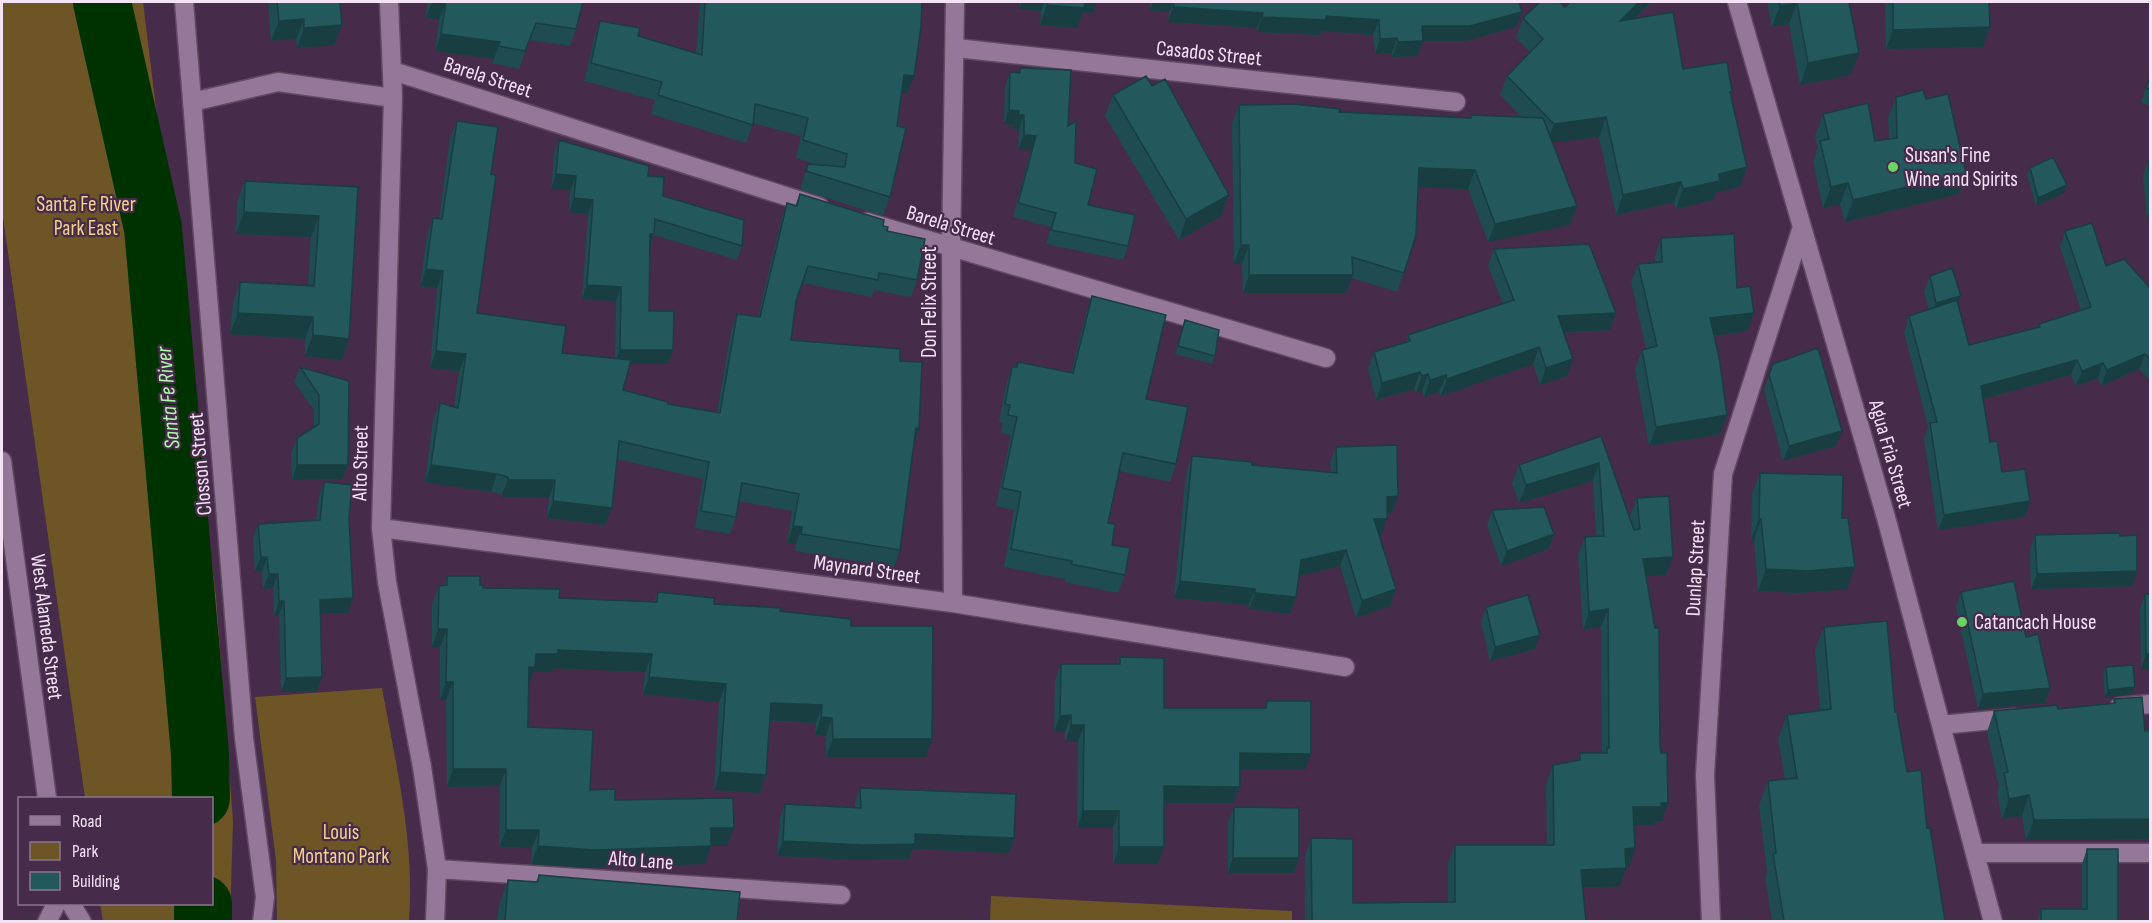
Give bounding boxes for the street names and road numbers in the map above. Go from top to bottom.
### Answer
street label: Casados Street [1155,36,1263,71]
street label: Barela Street [441,51,535,103]
street label: Barela Street [904,200,998,251]
street label: Don Felix Street [917,246,942,358]
street label: Agua Fria Street [1863,396,1918,511]
street label: Closson Street [184,412,217,516]
street label: Alto Street [347,425,374,502]
street label: Dunlap Street [1680,519,1711,617]
street label: Maynard Street [812,550,922,589]
street label: West Alameda Street [25,553,68,701]
street label: Alto Lane [607,846,674,875]

